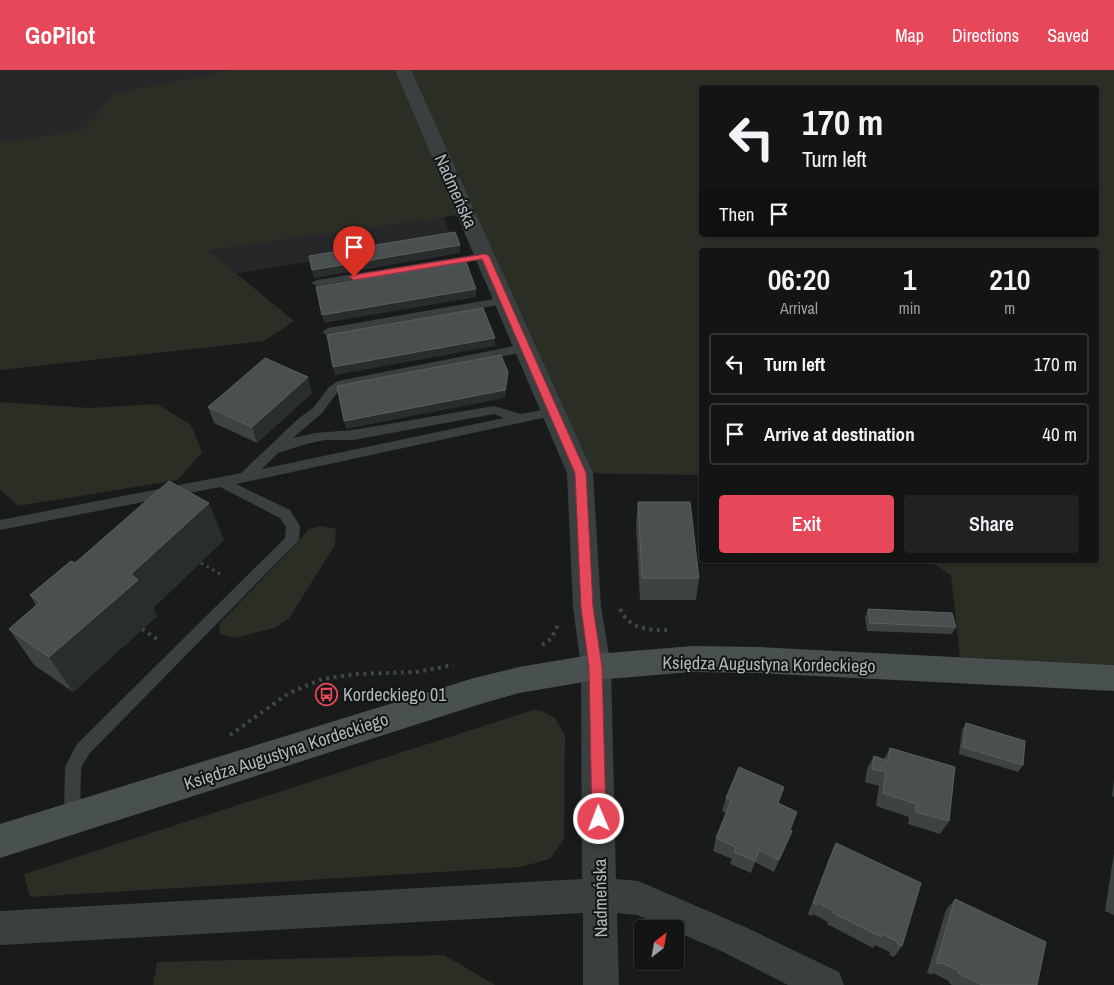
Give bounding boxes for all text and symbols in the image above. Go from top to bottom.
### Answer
text: GoPilot [25,19,95,51]
text: Map [895,23,924,48]
text: Directions [952,23,1019,48]
text: Saved [1047,23,1089,48]
text: 170 m [802,99,883,146]
icon: left [719,105,784,170]
text: Turn left [802,144,867,174]
street label: Nadmeńska [429,150,483,232]
icon: arrive [765,200,793,228]
text: Then [719,201,755,227]
pin [333,226,375,277]
icon: arrive [340,233,368,261]
text: 06:20 [768,259,830,299]
text: 1 [903,259,917,299]
text: 210 [989,259,1030,299]
text: Arrival [780,297,818,319]
text: min [899,297,921,319]
text: m [1004,297,1015,319]
icon: left [721,350,749,378]
text: Turn left [764,351,825,377]
text: 170 m [1034,351,1077,377]
icon: arrive [721,420,749,448]
text: Arrive at destination [764,421,915,447]
text: 40 m [1042,421,1077,447]
button: Exit [719,495,894,553]
button: Share [904,495,1079,553]
street label: Księdza Augustyna Kordeckiego [662,650,876,678]
bus stop icon: Kordeckiego 01 [315,682,339,706]
place label: Kordeckiego 01 [343,682,447,707]
street label: Księdza Augustyna Kordeckiego [181,706,391,796]
position arrow [572,792,624,844]
street label: Nadmeńska [587,858,613,938]
north arrow [634,920,684,970]
map controls [634,920,684,970]

